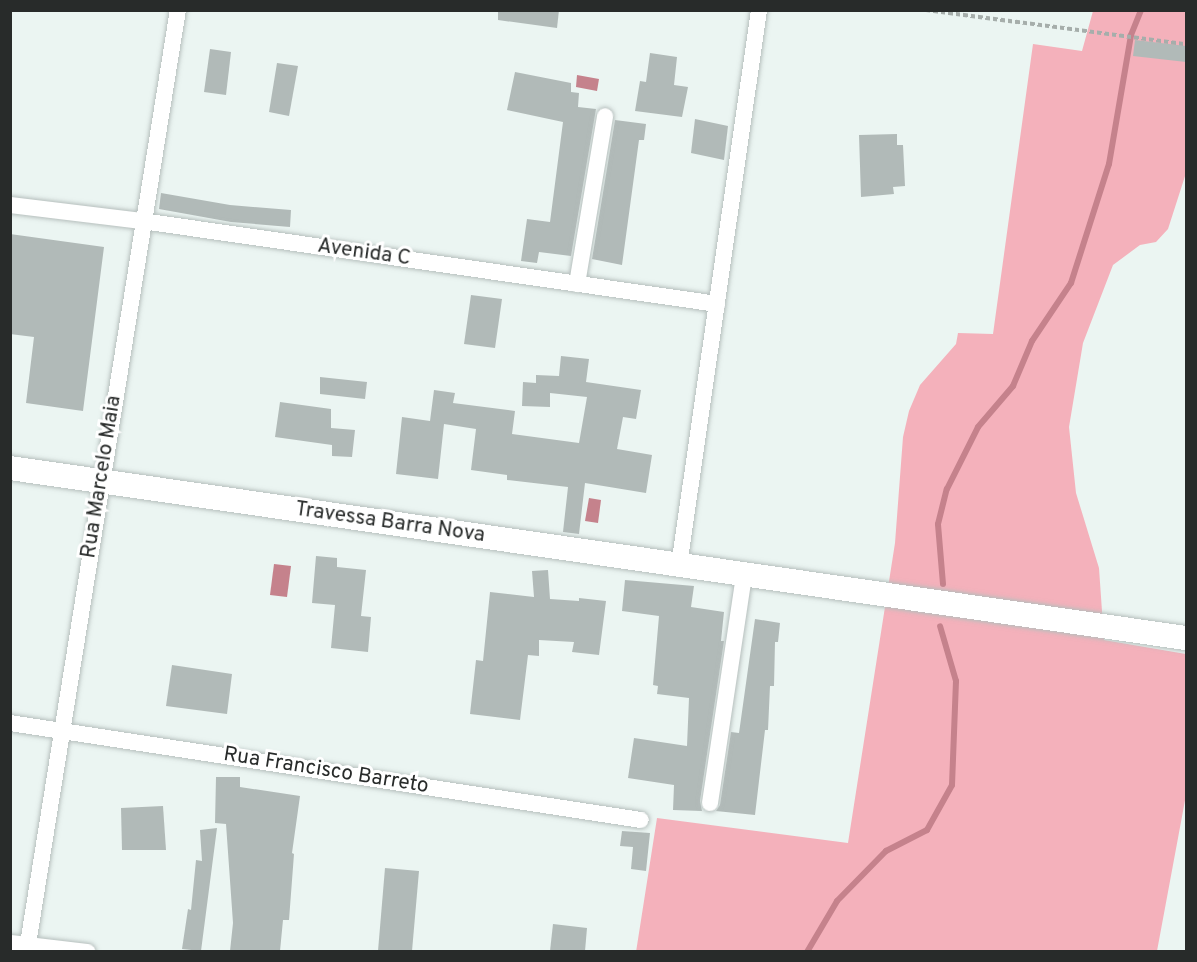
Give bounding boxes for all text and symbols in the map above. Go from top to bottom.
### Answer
street label: Avenida C [316,234,412,272]
street label: Rua Marcelo Maia [77,394,127,560]
street label: Travessa Barra Nova [294,497,486,549]
street label: Rua Francisco Barreto [222,742,430,800]

